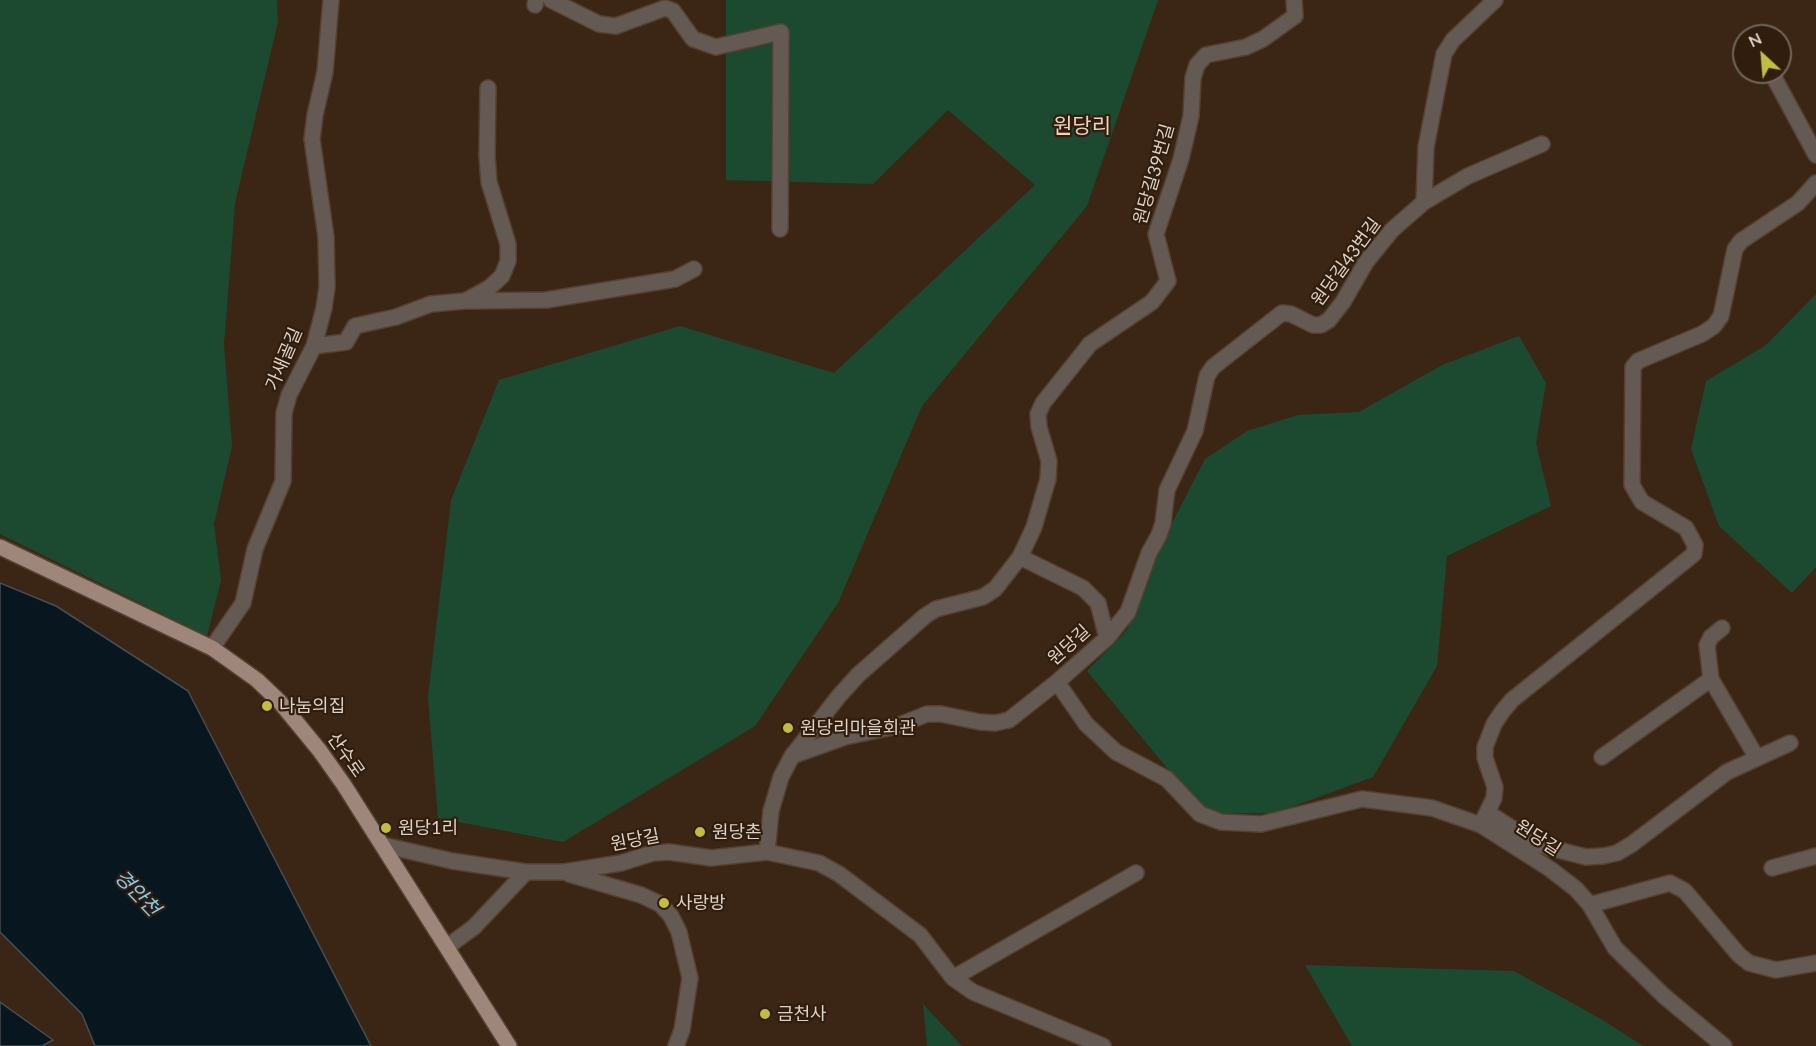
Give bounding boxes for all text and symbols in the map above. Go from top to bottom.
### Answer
north arrow [1732,24,1792,84]
text: N [1745,28,1764,50]
district label: 원당리 [1053,113,1111,139]
street label: 원당길39번길 [1129,121,1179,227]
street label: 원당길43번길 [1307,214,1385,310]
street label: 가새골길 [261,324,307,394]
street label: 원당길 [1043,620,1095,670]
place label: 나눔의집 [279,695,345,717]
marker: 나눔의집 [260,699,274,713]
place label: 원당리마을회관 [800,717,916,739]
marker: 원당리마을회관 [781,721,795,735]
street label: 산수로 [323,728,369,782]
street label: 원당길 [1511,815,1565,861]
place label: 원당1리 [398,817,458,839]
marker: 원당1리 [379,821,393,835]
place label: 원당촌 [712,821,762,843]
street label: 원당길 [609,825,661,855]
marker: 원당촌 [693,825,707,839]
water label: 경안천 [109,865,165,921]
place label: 사랑방 [676,892,726,914]
marker: 사랑방 [657,896,671,910]
place label: 금천사 [777,1003,827,1025]
marker: 금천사 [758,1007,772,1021]

